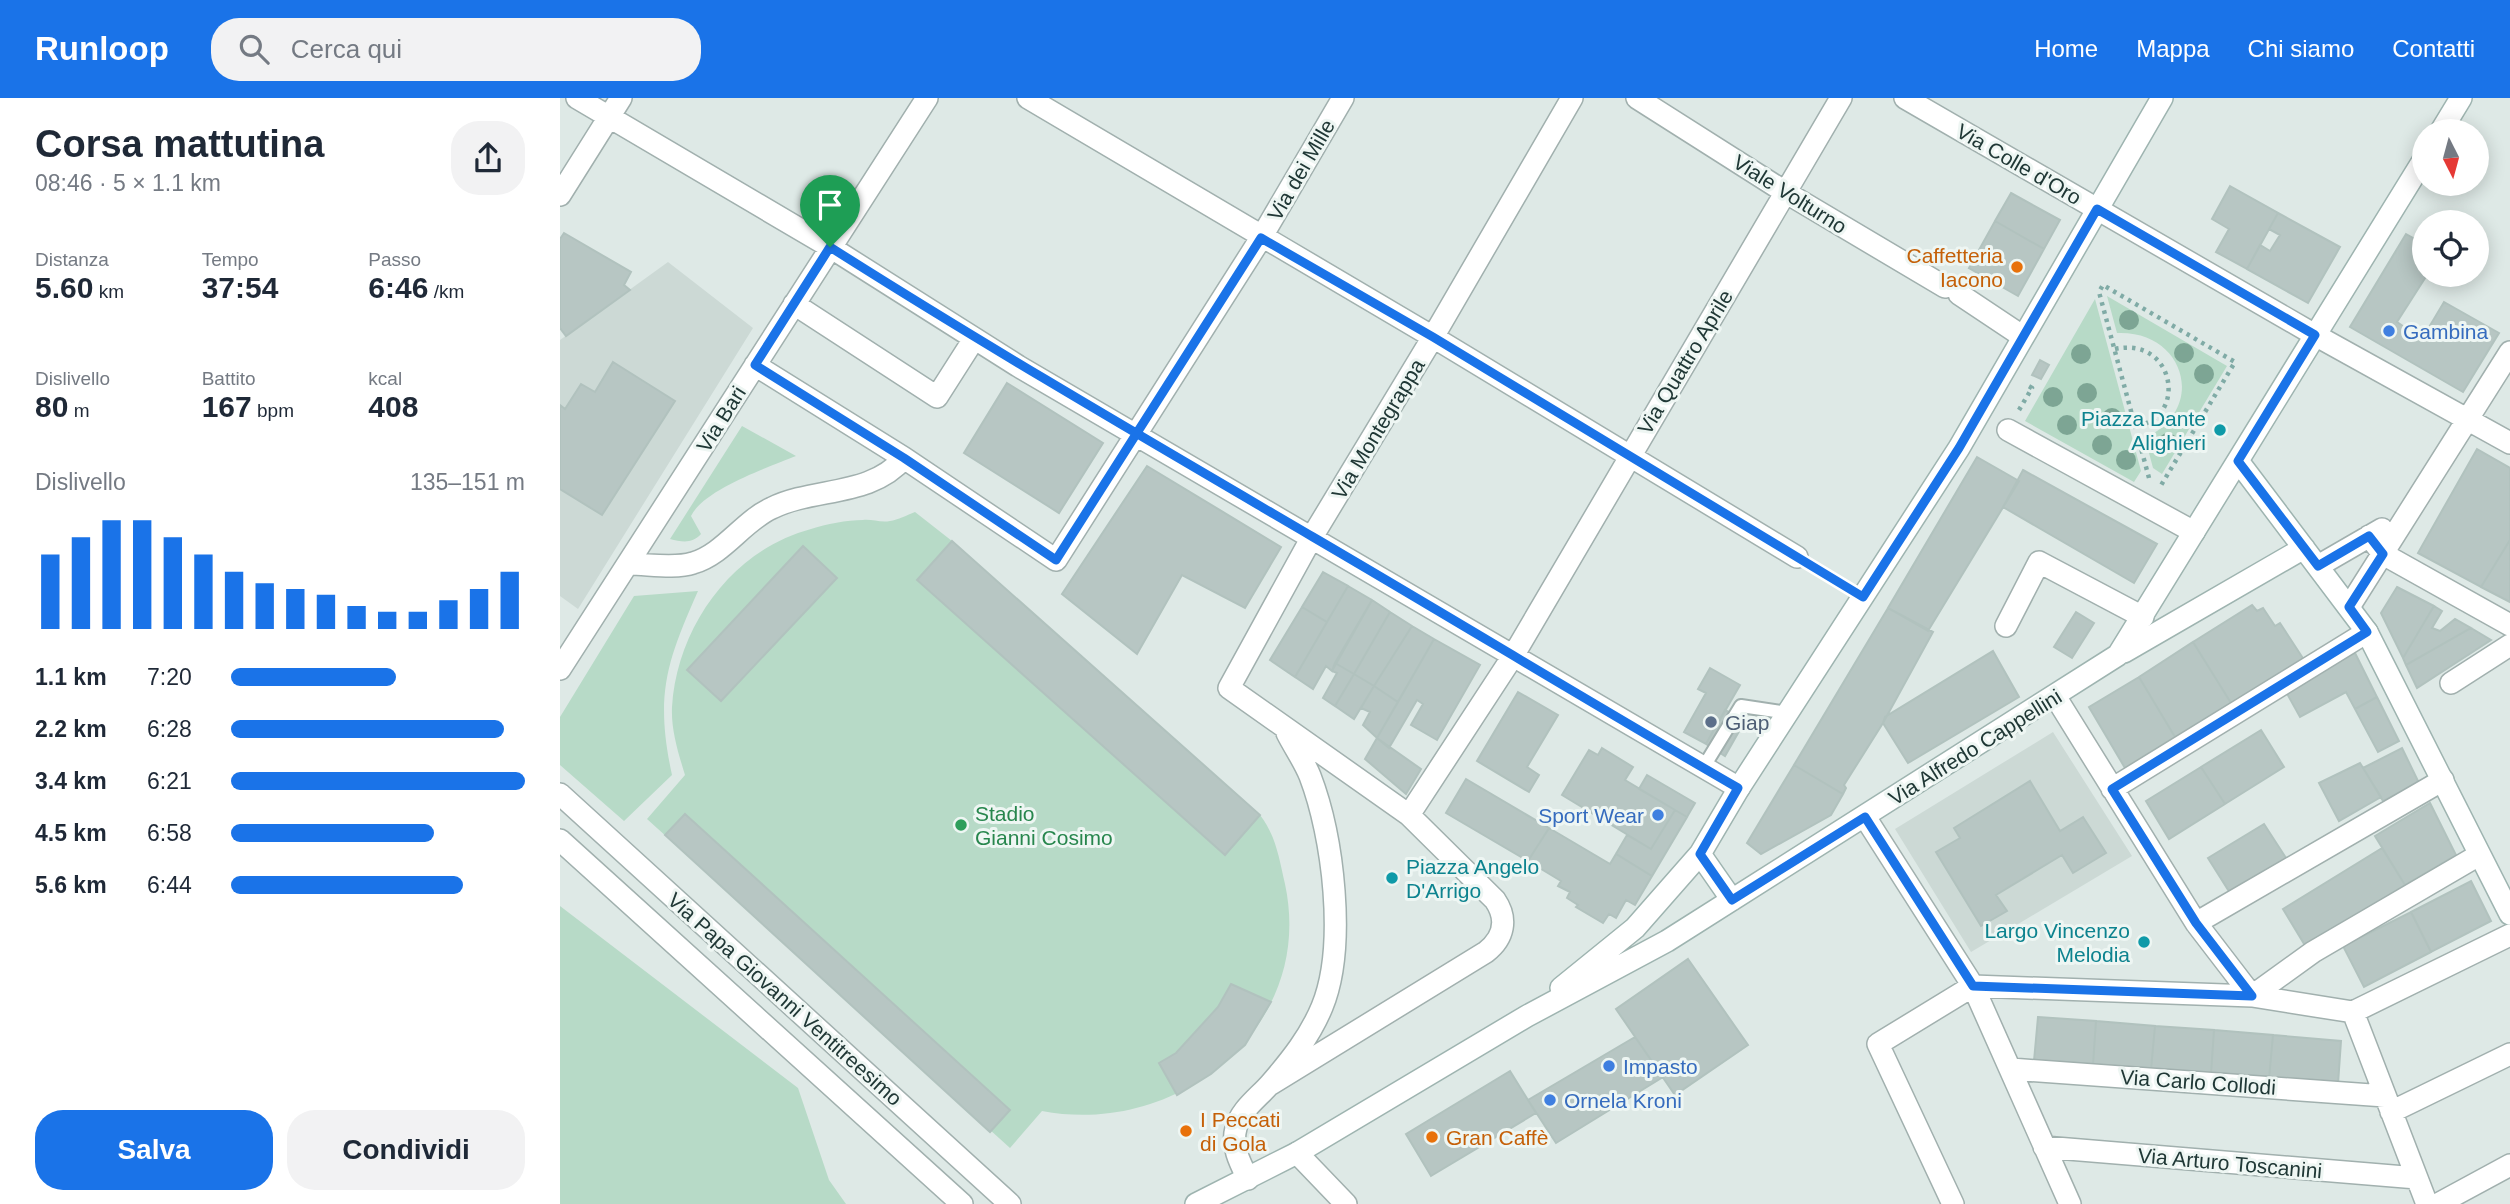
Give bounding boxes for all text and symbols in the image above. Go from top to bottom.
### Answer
search box [211,18,701,81]
text: Runloop [35,30,169,67]
icon: search [235,30,273,68]
text: Cerca qui [291,34,402,64]
text: Home [2034,35,2098,62]
text: Mappa [2136,35,2210,62]
text: Chi siamo [2248,35,2354,62]
text: Contatti [2392,35,2475,62]
street label: Via dei Mille [1263,115,1339,225]
street label: Via Colle d'Oro [1953,119,2085,209]
north arrow [2412,119,2488,196]
map controls [2412,119,2489,287]
button: share [451,121,525,195]
text: Corsa mattutina [35,123,324,165]
street label: Viale Volturno [1729,150,1851,238]
text: 08:46 · 5 × 1.1 km [35,170,221,196]
pin [800,175,860,247]
icon: arrive [811,186,849,224]
button: locate [2412,210,2489,287]
place label: Caffetteria Iacono [1907,244,2003,291]
text: Distanza [35,249,109,270]
text: Tempo [202,249,259,270]
text: Passo [368,249,421,270]
marker: Caffetteria Iacono [2009,259,2025,275]
text: 5.60 [35,271,93,304]
text: 37:54 [202,271,278,304]
text: 6:46 [368,271,428,304]
text: km [93,281,124,302]
text: /km [428,281,464,302]
street label: Via Quattro Aprile [1633,286,1737,438]
place label: Gambina [2403,320,2489,343]
marker: Gambina [2381,323,2397,339]
street label: Via Montegrappa [1327,354,1429,503]
text: Dislivello [35,368,110,389]
text: Battito [202,368,256,389]
text: kcal [368,368,402,389]
street label: Via Bari [692,382,750,456]
text: 80 [35,390,68,423]
text: 167 [202,390,252,423]
text: 408 [368,390,418,423]
text: m [68,400,89,421]
text: bpm [252,400,294,421]
place label: Piazza Dante Alighieri [2081,407,2206,454]
marker: Piazza Dante Alighieri [2212,422,2228,438]
text: Dislivello [35,469,126,495]
text: 135–151 m [410,469,525,495]
text: 1.1 km [35,664,107,690]
text: 7:20 [147,664,192,690]
street label: Via Alfredo Cappellini [1884,684,2066,810]
place label: Giap [1725,711,1769,734]
marker: Giap [1703,714,1719,730]
text: 2.2 km [35,716,107,742]
text: 6:28 [147,716,192,742]
text: 3.4 km [35,768,107,794]
text: 6:21 [147,768,192,794]
place label: Stadio Gianni Cosimo [975,802,1113,849]
place label: Sport Wear [1538,804,1644,827]
marker: Sport Wear [1650,807,1666,823]
marker: Stadio Gianni Cosimo [953,817,969,833]
text: 4.5 km [35,820,107,846]
text: 6:58 [147,820,192,846]
place label: Piazza Angelo D'Arrigo [1406,855,1539,902]
marker: Piazza Angelo D'Arrigo [1384,870,1400,886]
text: 5.6 km [35,872,107,898]
text: 6:44 [147,872,192,898]
street label: Via Papa Giovanni Ventitreesimo [663,888,907,1110]
place label: Largo Vincenzo Melodia [1984,919,2130,966]
marker: Largo Vincenzo Melodia [2136,934,2152,950]
place label: Impasto [1623,1055,1698,1078]
marker: Impasto [1601,1058,1617,1074]
street label: Via Carlo Collodi [2119,1065,2277,1099]
place label: Ornela Kroni [1564,1089,1682,1112]
marker: Ornela Kroni [1542,1092,1558,1108]
place label: I Peccati di Gola [1200,1108,1281,1155]
button: Salva [35,1110,273,1190]
button: Condividi [287,1110,525,1190]
marker: I Peccati di Gola [1178,1123,1194,1139]
place label: Gran Caffè [1446,1126,1548,1149]
marker: Gran Caffè [1424,1129,1440,1145]
street label: Via Arturo Toscanini [2137,1143,2323,1183]

